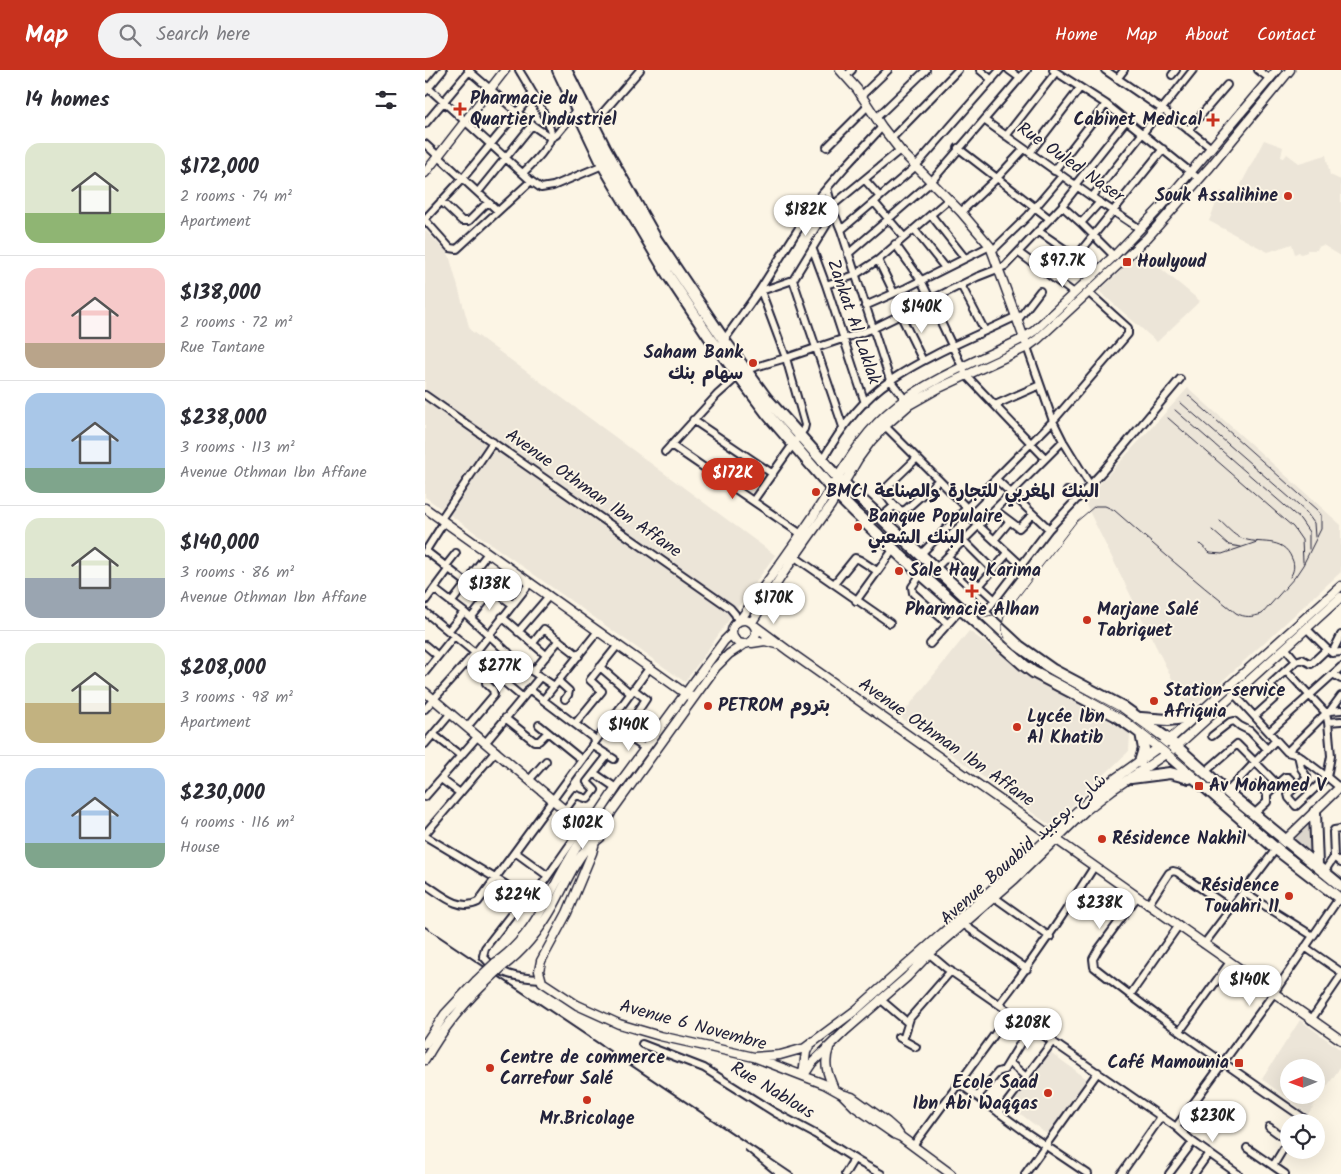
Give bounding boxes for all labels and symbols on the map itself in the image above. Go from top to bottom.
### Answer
place label: Pharmacie du Quartier Industriel [470,85,617,135]
marker: Pharmacie du Quartier Industriel [454,103,466,115]
place label: Cabinet Medical [1073,106,1202,135]
marker: Cabinet Medical [1206,113,1220,127]
street label: Rue Ouled Naser [1010,115,1130,211]
place label: Souk Assalihine [1155,182,1278,211]
marker: Souk Assalihine [1282,190,1294,202]
pin: $182K [771,194,841,237]
pin: $97.7K [1022,246,1104,288]
place label: Houlyoud [1137,248,1207,277]
street label: Zankat Al Laklak [818,255,888,389]
marker: Houlyoud [1121,256,1133,268]
pin: $140K [887,292,957,334]
place label: Saham Bank سهام بنك [644,339,744,389]
marker: Saham Bank سهام بنك [747,357,759,369]
street label: Avenue Othman Ibn Affane [499,422,687,566]
pin: $172K [698,458,768,500]
place label: BMCI البنك المغربي للتجارة والصناعة [826,478,1099,507]
marker: BMCI البنك المغربي للتجارة والصناعة [810,486,822,498]
place label: Banque Populaire البنك الشعبي [868,503,1003,553]
marker: Banque Populaire البنك الشعبي [852,521,864,533]
place label: Sale Hay Karima [909,557,1041,586]
marker: Sale Hay Karima [893,565,905,577]
pin: $138K [455,568,525,611]
pin: $170K [739,582,809,625]
marker: Pharmacie Alhan [966,585,978,597]
place label: Pharmacie Alhan [905,596,1039,625]
place label: Marjane Salé Tabriquet [1097,596,1199,646]
marker: Marjane Salé Tabriquet [1081,614,1093,626]
pin: $277K [465,650,535,693]
street label: Avenue Othman Ibn Affane [852,671,1040,815]
place label: Station-service Afriquia [1164,677,1286,727]
place label: PETROM بتروم [718,692,830,721]
marker: Station-service Afriquia [1148,695,1160,707]
marker: PETROM بتروم [702,700,714,712]
place label: Lycée Ibn Al Khatib [1027,703,1105,753]
pin: $140K [594,710,664,752]
marker: Lycée Ibn Al Khatib [1011,721,1023,733]
street label: Avenue Bouabid شارع بوعبيد [934,767,1114,933]
place label: Av Mohamed V [1209,772,1327,801]
marker: Av Mohamed V [1193,780,1205,792]
pin: $102K [548,808,618,850]
place label: Résidence Nakhil [1112,825,1246,854]
marker: Résidence Nakhil [1096,833,1108,845]
place label: Résidence Touahri 11 [1201,872,1280,922]
pin: $224K [483,880,553,922]
pin: $238K [1065,888,1135,930]
marker: Résidence Touahri 11 [1283,890,1295,902]
pin: $140K [1215,964,1285,1007]
street label: Avenue 6 Novembre [616,992,770,1060]
pin: $208K [993,1008,1063,1050]
place label: Centre de commerce Carrefour Salé [500,1044,665,1094]
place label: Café Mamounia [1107,1049,1229,1078]
street label: Rue Nablous [724,1055,820,1128]
marker: Café Mamounia [1233,1057,1245,1069]
north arrow [1280,1059,1325,1104]
marker: Centre de commerce Carrefour Salé [484,1062,496,1074]
place label: Ecole Saad Ibn Abi Waqqas [913,1069,1039,1119]
marker: Ecole Saad Ibn Abi Waqqas [1042,1087,1054,1099]
marker: Mr.Bricolage [581,1094,593,1106]
pin: $230K [1178,1100,1248,1143]
place label: Mr.Bricolage [539,1105,635,1134]

